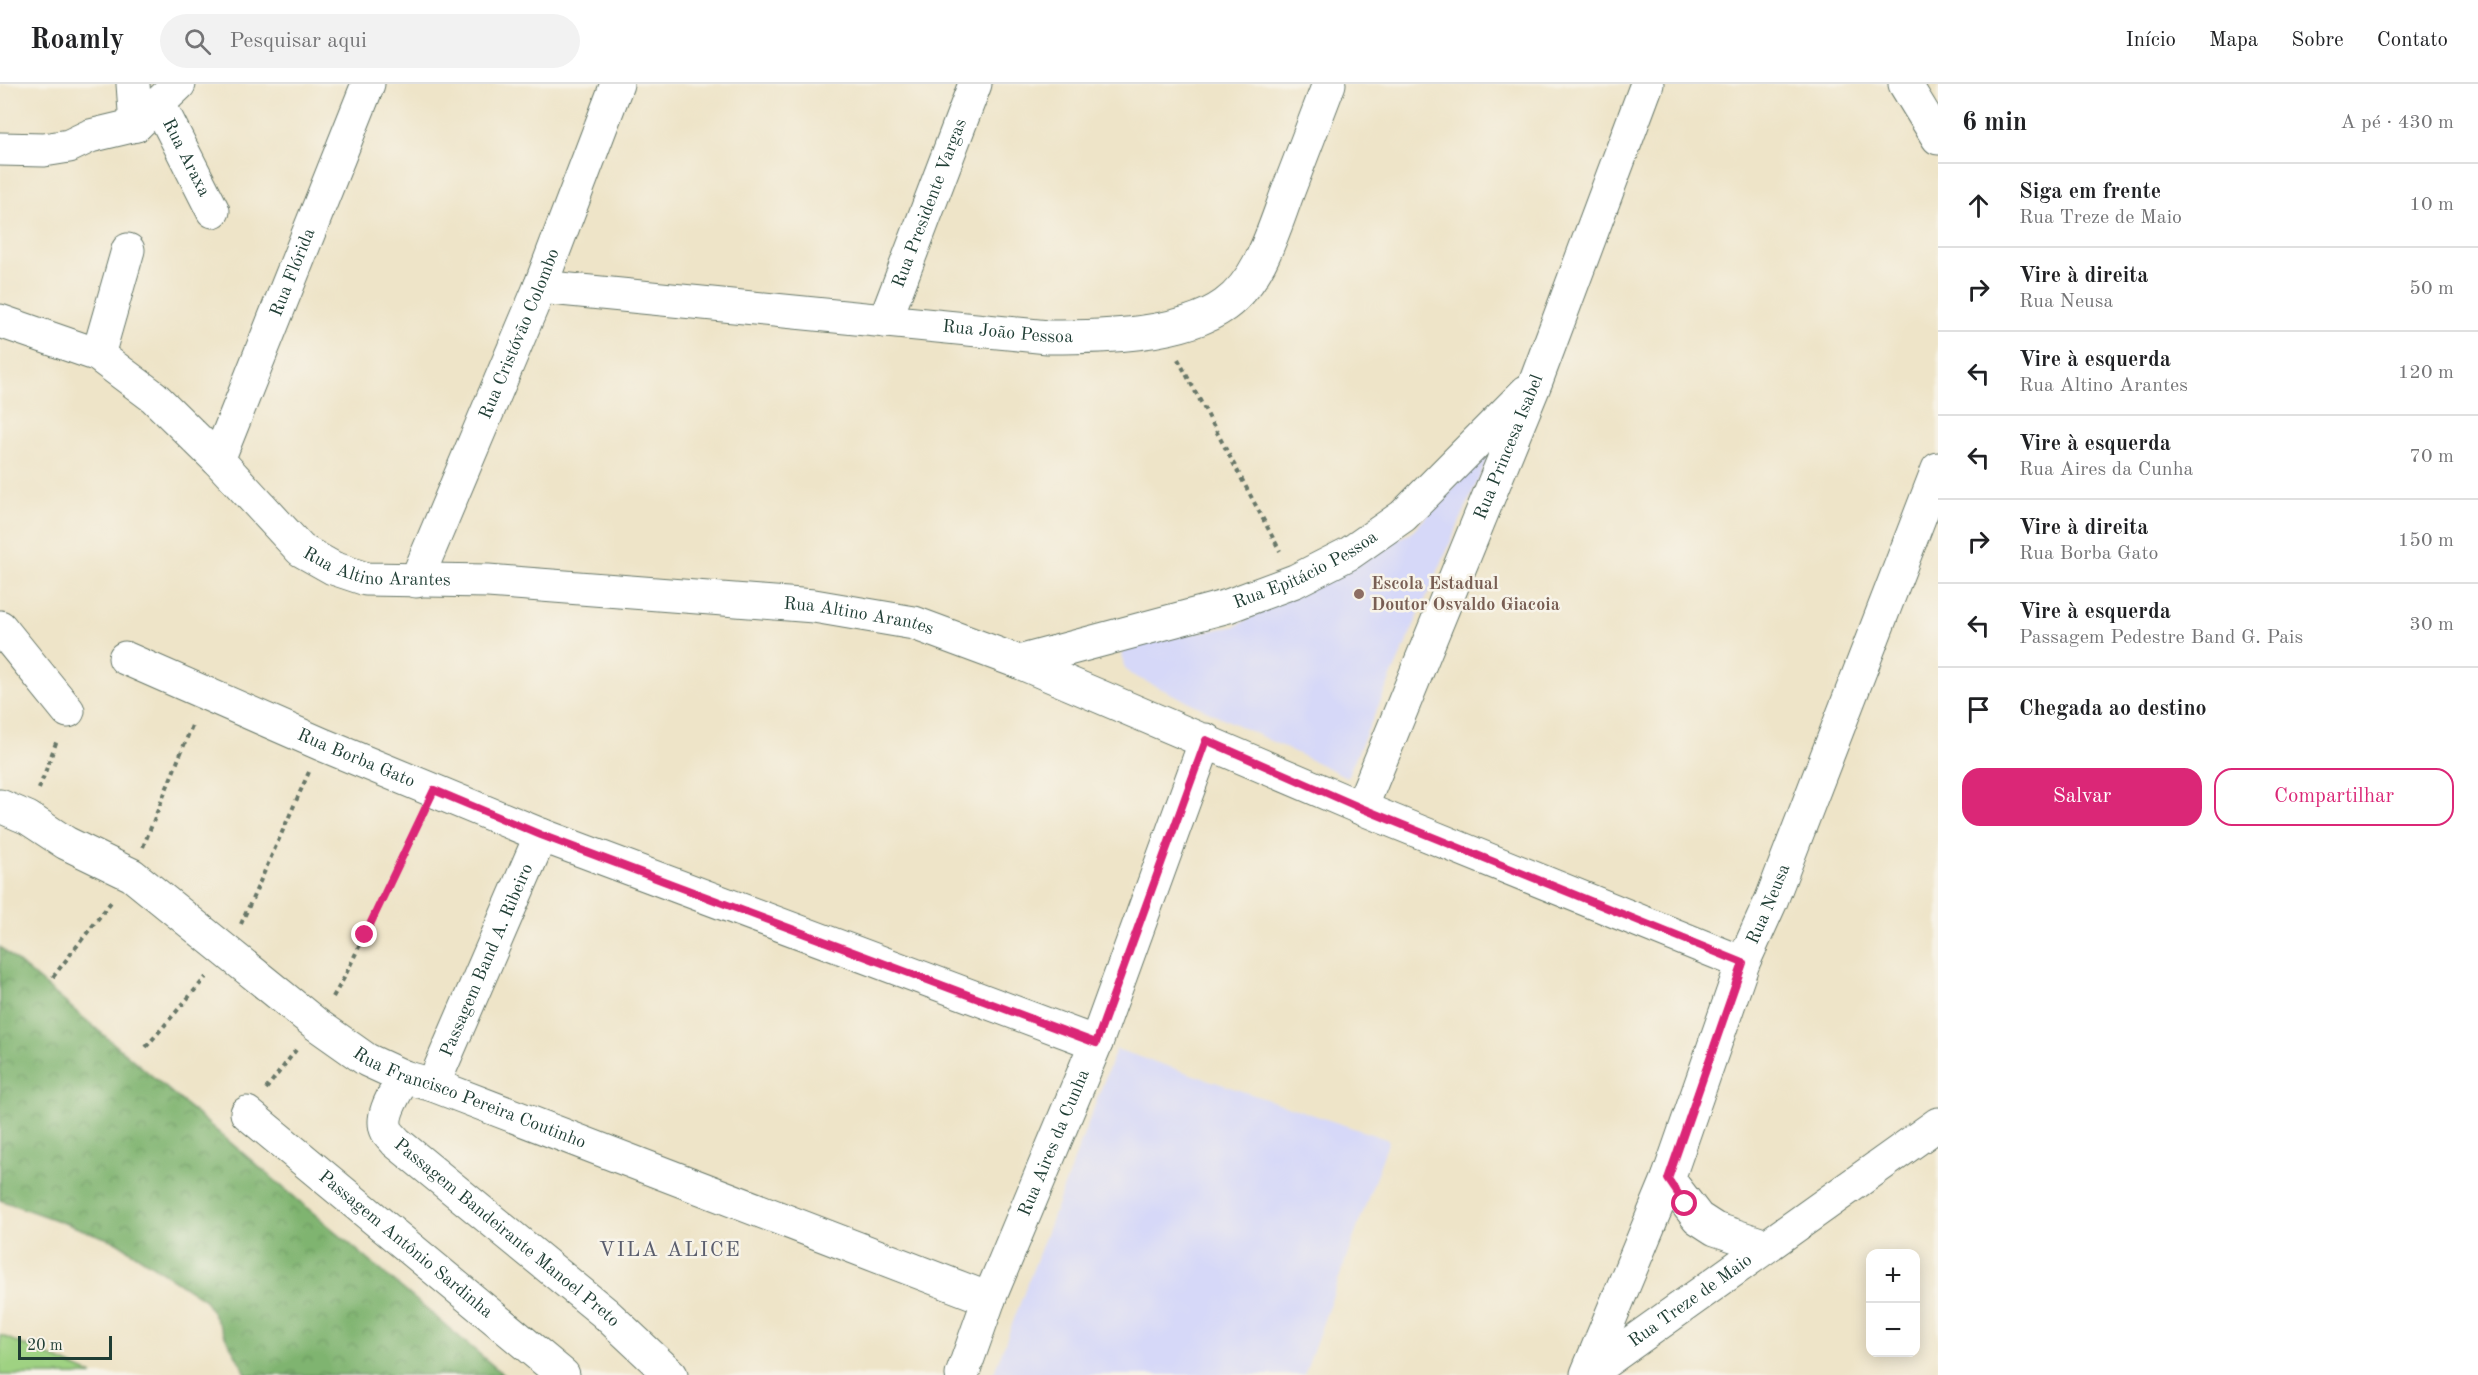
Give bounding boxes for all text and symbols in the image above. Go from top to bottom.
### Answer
search box [160,14,580,68]
icon: search [181,25,214,58]
text: Roamly [30,27,124,55]
text: Pesquisar aqui [229,30,367,52]
text: Início [2125,30,2176,51]
text: Mapa [2209,30,2258,51]
text: Sobre [2291,30,2344,51]
text: Contato [2377,30,2448,51]
text: 6 min [1962,110,2027,136]
text: A pé · 430 m [2340,113,2454,133]
street label: Rua Araxa [159,116,213,200]
street label: Rua Presidente Vargas [889,116,970,290]
text: Siga em frente [2019,181,2161,203]
icon: ahead [1962,189,1995,222]
text: 10 m [2409,195,2454,215]
text: Rua Treze de Maio [2019,208,2182,228]
street label: Rua Flórida [267,226,318,319]
street label: Rua Cristóvão Colombo [476,246,563,422]
text: Vire à direita [2019,265,2149,287]
icon: right [1962,273,1995,306]
text: 50 m [2409,279,2454,299]
text: Rua Neusa [2019,292,2113,312]
street label: Rua João Pessoa [942,318,1073,346]
text: Vire à esquerda [2019,349,2171,371]
icon: left [1962,357,1995,390]
text: 120 m [2398,363,2454,383]
street label: Rua Princesa Isabel [1471,372,1547,522]
text: Rua Altino Arantes [2019,376,2188,396]
text: Vire à esquerda [2019,433,2171,455]
icon: left [1962,441,1995,474]
text: 70 m [2409,447,2454,467]
text: Rua Aires da Cunha [2019,460,2193,480]
text: Vire à direita [2019,517,2149,539]
icon: right [1962,525,1995,558]
street label: Rua Epitácio Pessoa [1231,528,1381,612]
text: 150 m [2398,531,2454,551]
street label: Rua Altino Arantes [300,544,451,589]
text: Rua Borba Gato [2019,544,2158,564]
place label: Escola Estadual Doutor Osvaldo Giacoia [1371,575,1560,614]
marker: Escola Estadual Doutor Osvaldo Giacoia [1352,587,1366,601]
street label: Rua Altino Arantes [783,595,936,639]
text: Vire à esquerda [2019,601,2171,623]
icon: left [1962,609,1995,642]
text: 30 m [2409,615,2454,635]
text: Passagem Pedestre Band G. Pais [2019,628,2303,648]
icon: arrive [1962,693,1995,726]
text: Chegada ao destino [2019,698,2207,720]
street label: Rua Borba Gato [295,726,418,791]
button: Salvar [1962,768,2202,826]
button: Compartilhar [2214,768,2454,826]
street label: Passagem Band A. Ribeiro [437,861,536,1059]
street label: Rua Neusa [1744,862,1793,947]
route end [351,921,377,947]
street label: Rua Francisco Pereira Coutinho [350,1044,589,1152]
street label: Rua Aires da Cunha [1016,1067,1093,1219]
street label: Passagem Bandeirante Manoel Preto [391,1135,623,1331]
street label: Passagem Antônio Sardinha [315,1167,496,1322]
route start [1671,1190,1697,1216]
district label: VILA ALICE [599,1240,741,1261]
map controls [1866,1249,1920,1357]
button: + [1866,1249,1920,1303]
street label: Rua Treze de Maio [1626,1251,1756,1351]
button: − [1866,1303,1920,1357]
scale bar [18,1333,112,1360]
text: 20 m [27,1338,63,1354]

